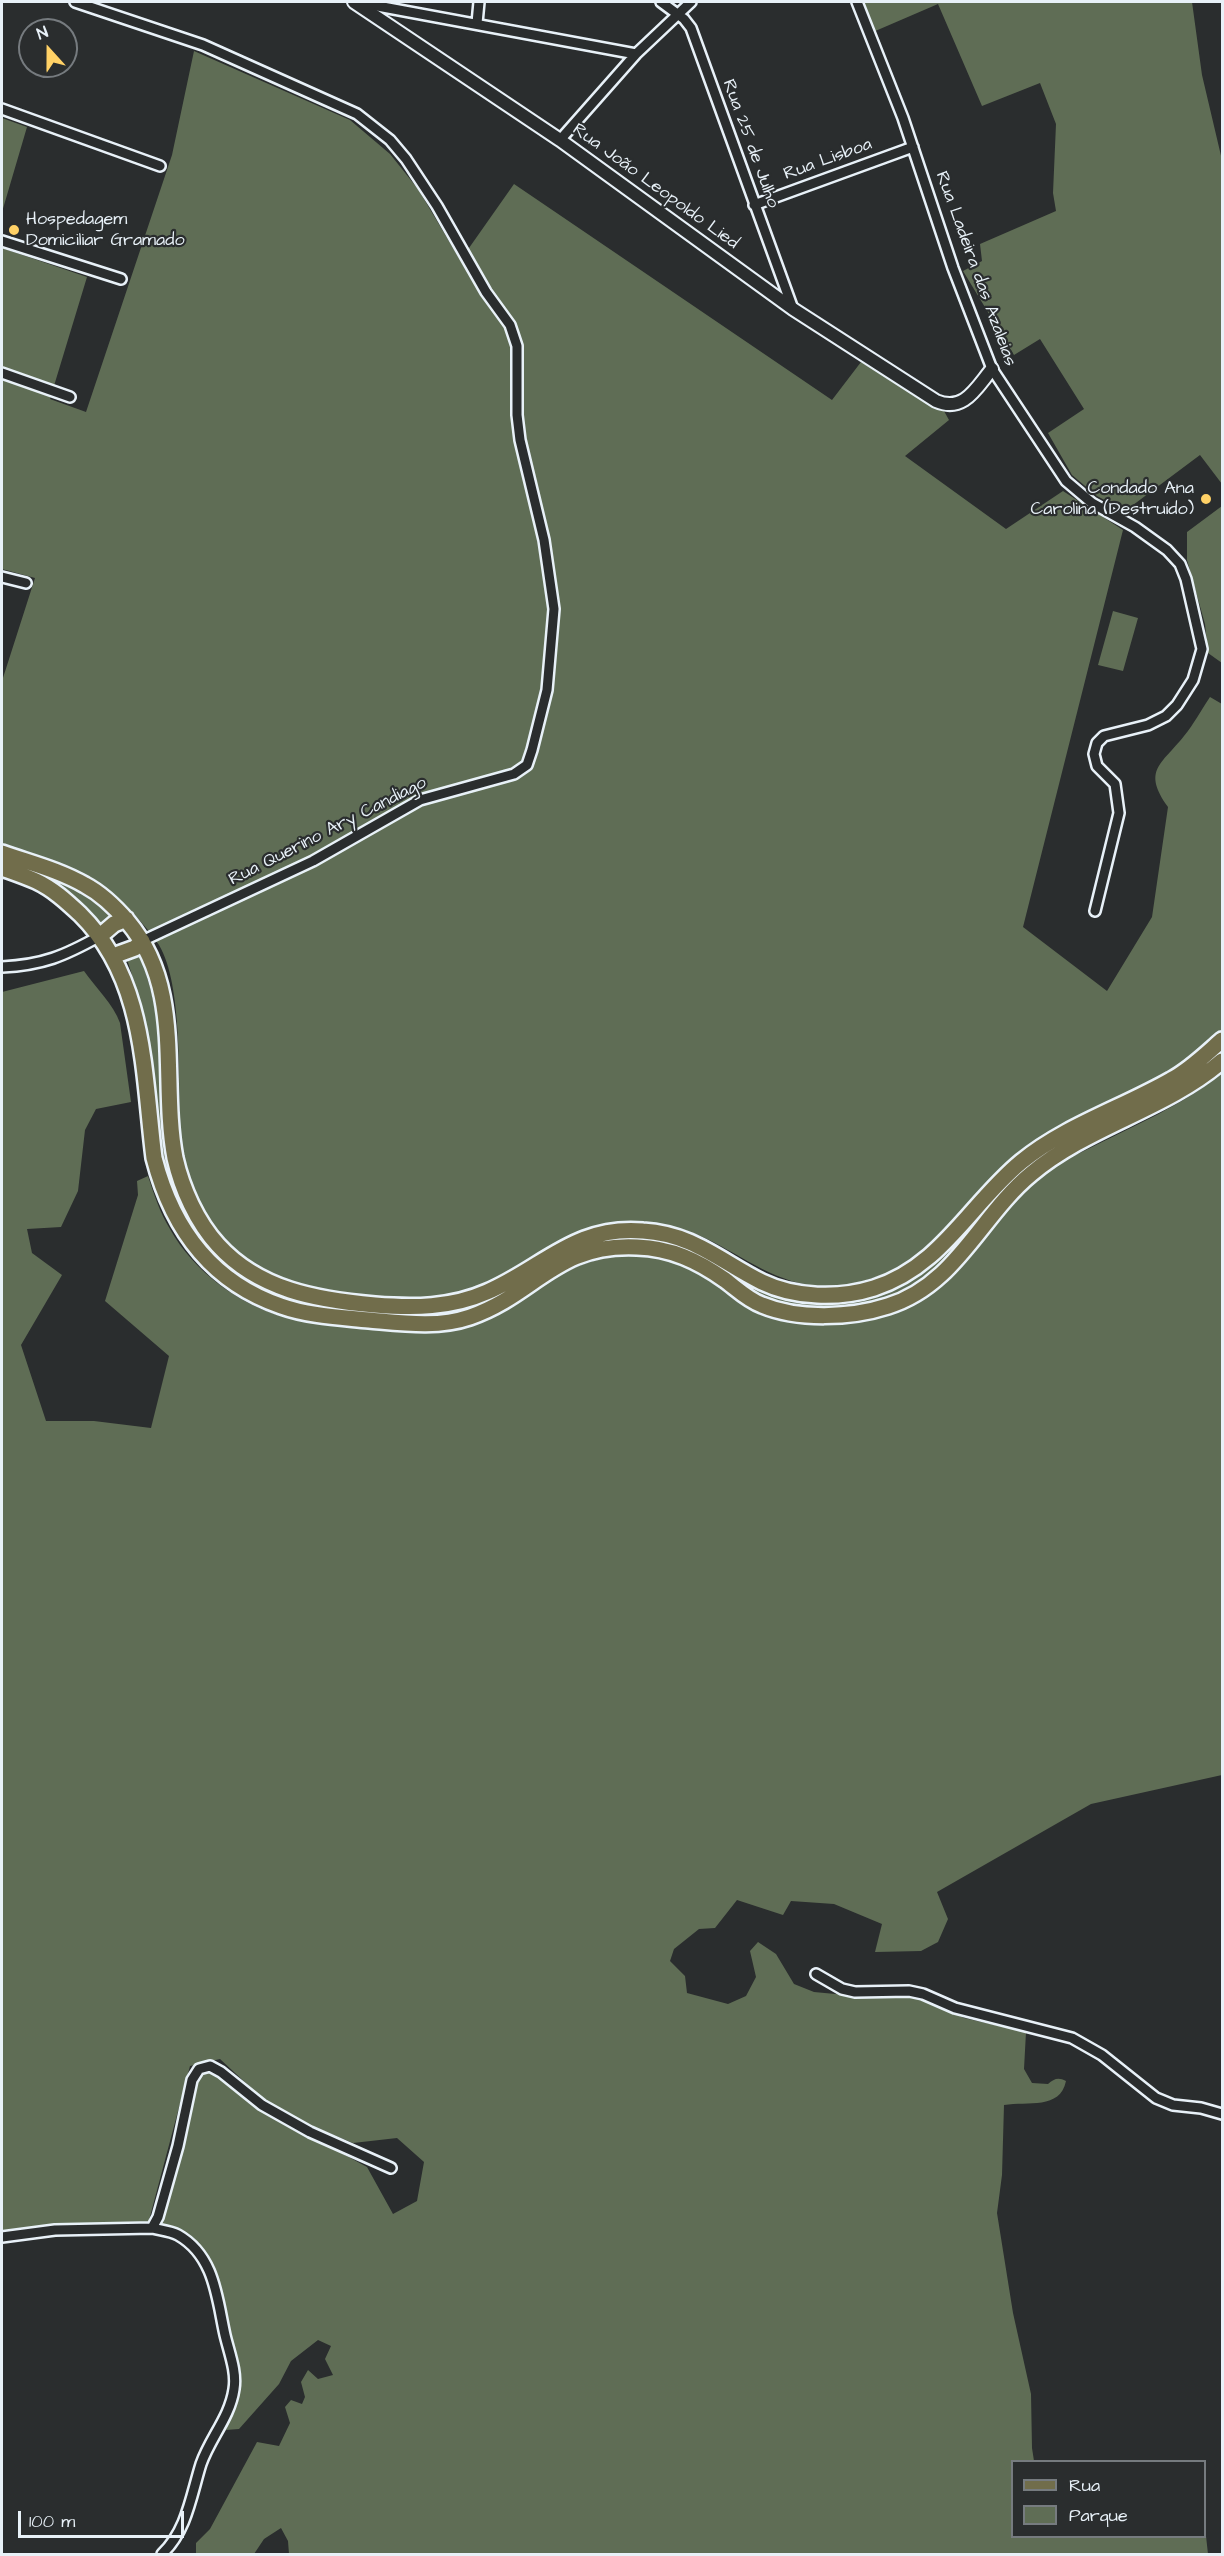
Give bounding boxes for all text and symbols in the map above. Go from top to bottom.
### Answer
north arrow [18,18,78,78]
text: N [34,21,51,45]
street label: Rua 25 de Julho [717,77,783,211]
street label: Rua João Leopoldo Lied [568,119,742,255]
street label: Rua Lisboa [781,134,875,186]
street label: Rua Ladeira das Azaleias [930,169,1020,369]
place label: Hospedagem Domiciliar Gramado [26,209,185,252]
marker: Hospedagem Domiciliar Gramado [7,223,21,237]
place label: Condado Ana Carolina (Destruído) [1031,478,1194,520]
marker: Condado Ana Carolina (Destruído) [1199,492,1213,506]
street label: Rua Querino Ary Candiago [226,773,430,891]
legend [1011,2460,1206,2538]
text: Rua [1069,2473,1100,2498]
scale bar [21,2499,188,2537]
text: Parque [1069,2503,1128,2528]
text: 100 m [29,2509,75,2534]

